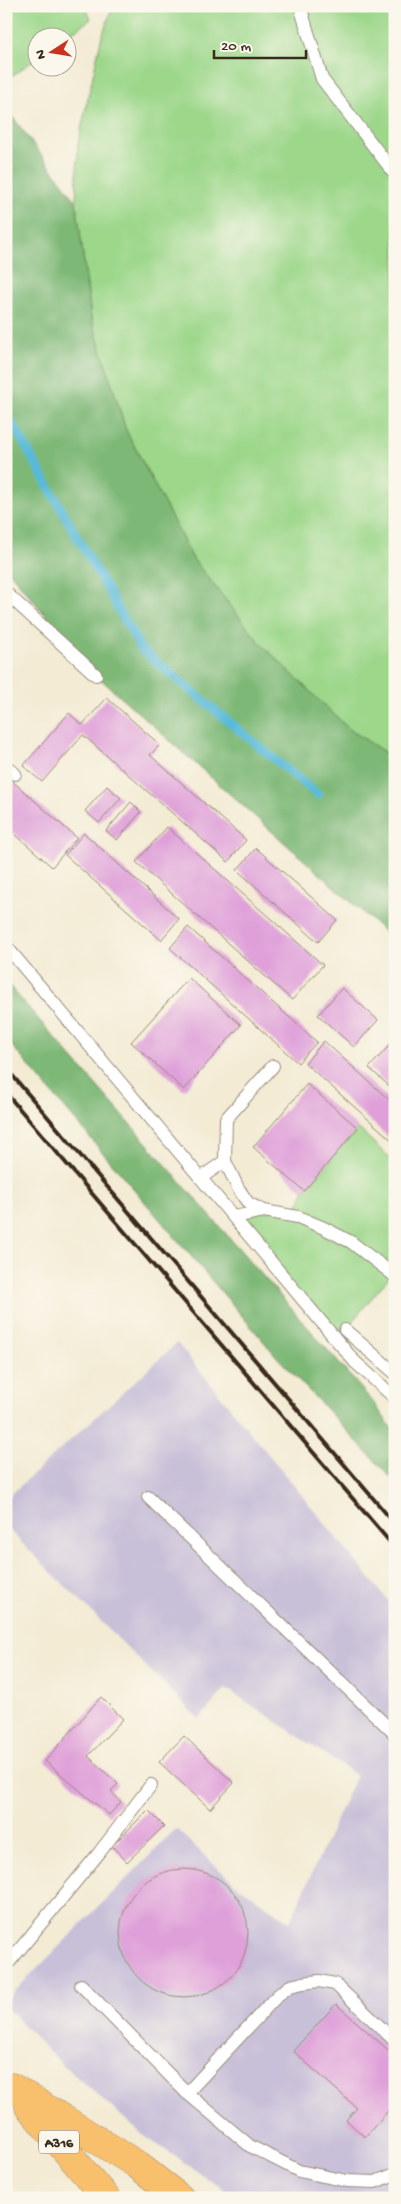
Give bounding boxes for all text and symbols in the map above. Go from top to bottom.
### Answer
north arrow [28,28,78,78]
scale bar [214,28,306,60]
text: 20 m [221,38,251,56]
text: N [32,48,51,60]
road number: A316 [39,2130,79,2154]

